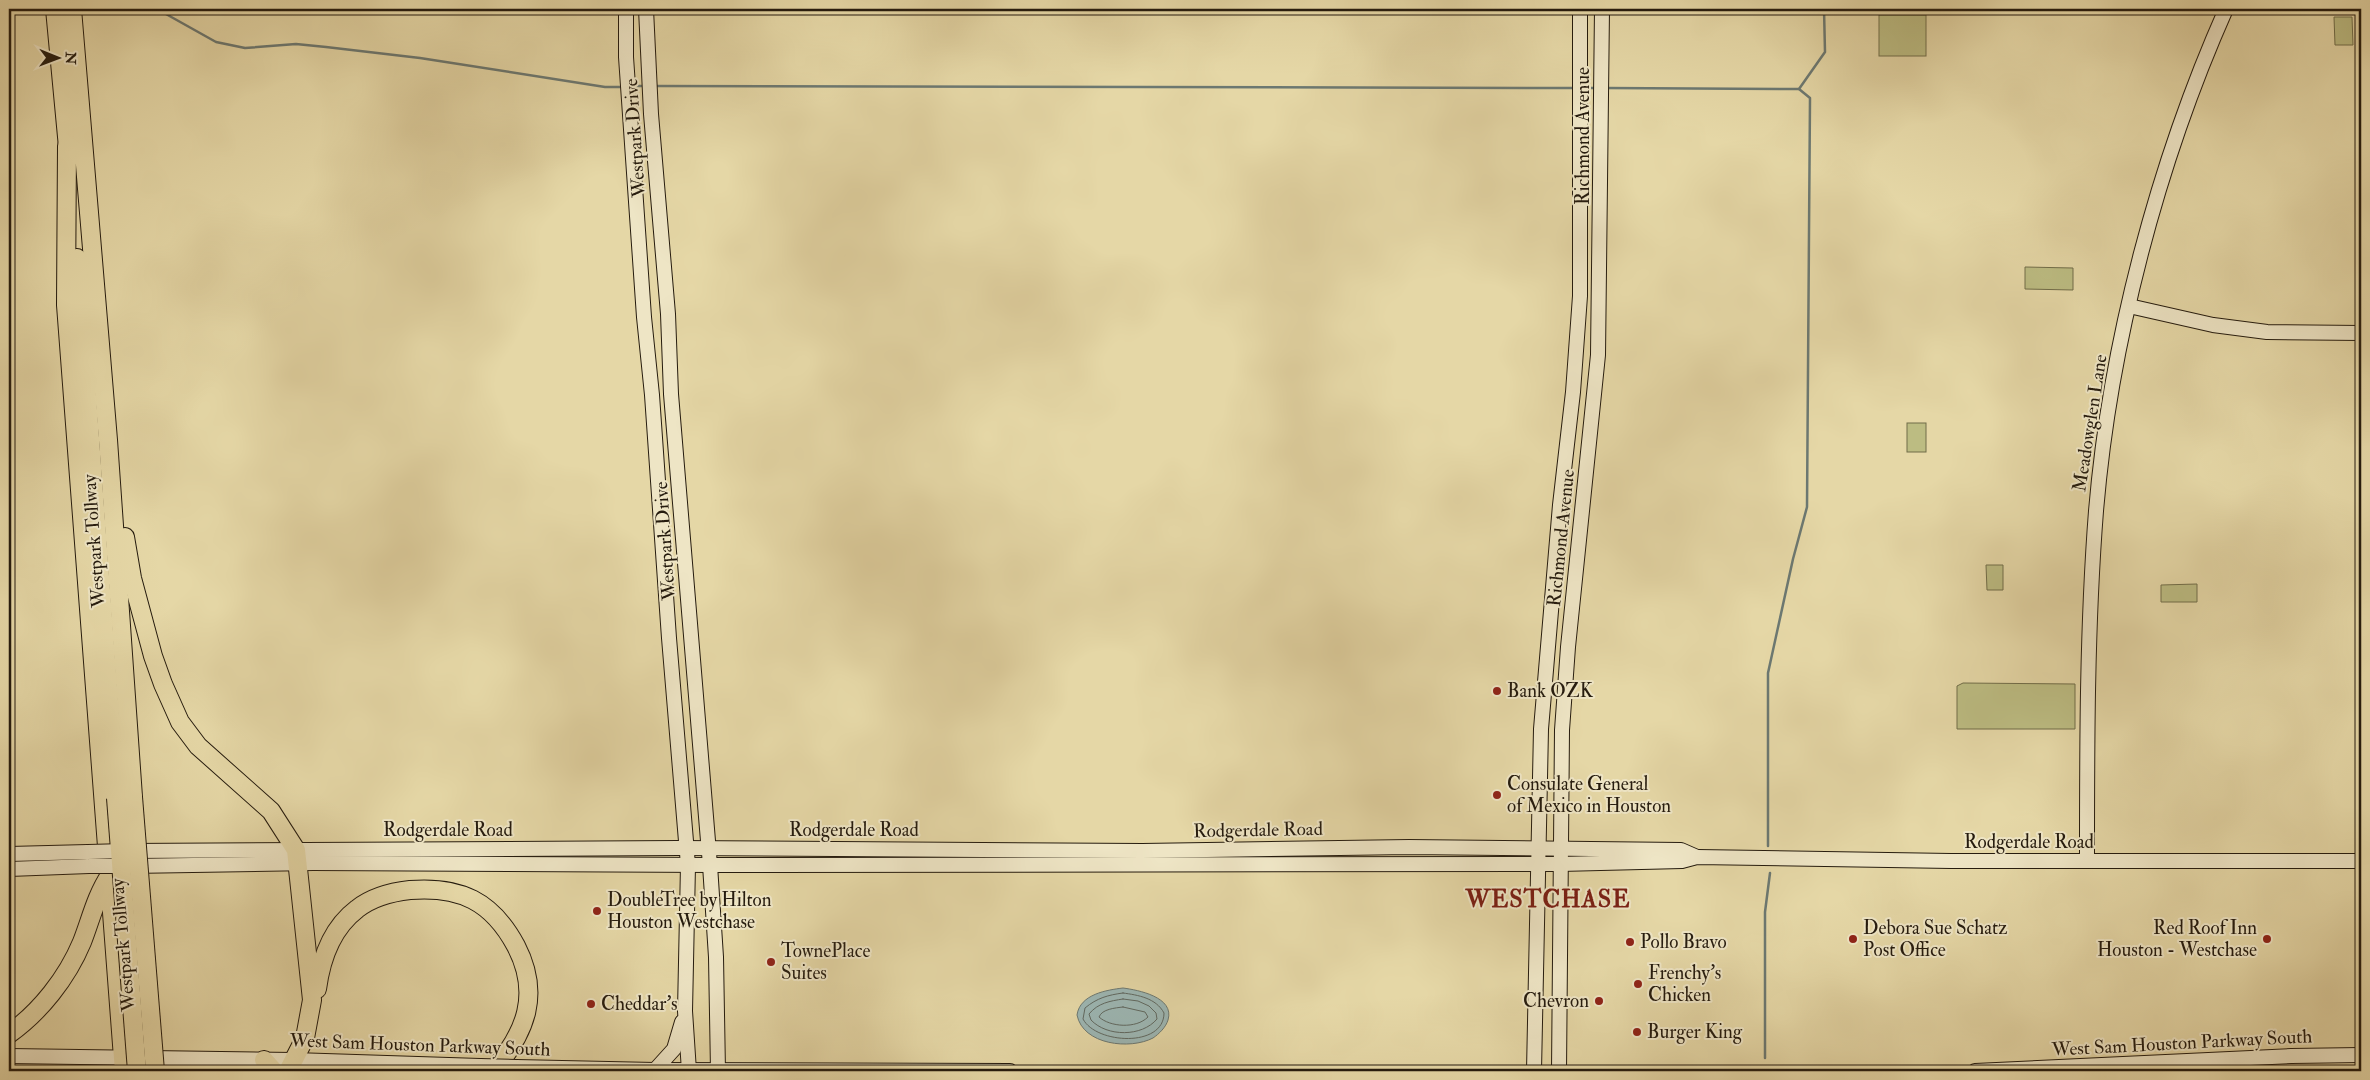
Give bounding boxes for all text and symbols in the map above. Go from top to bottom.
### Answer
north arrow [32,32,82,82]
text: N [62,51,79,65]
street label: Richmond Avenue [1571,67,1595,205]
street label: Westpark Drive [619,78,652,199]
street label: Meadowglen Lane [2067,352,2113,493]
street label: Richmond Avenue [1542,468,1580,608]
street label: Westpark Tollway [77,473,112,610]
street label: Westpark Drive [649,481,682,602]
place label: Bank OZK [1507,679,1594,703]
marker: Bank OZK [1491,685,1503,697]
place label: Consulate General of Mexico in Houston [1507,772,1671,818]
marker: Consulate General of Mexico in Houston [1491,789,1503,801]
street label: Rodgerdale Road [1193,817,1324,843]
street label: Rodgerdale Road [383,818,514,842]
street label: Rodgerdale Road [789,818,920,842]
street label: Rodgerdale Road [1964,830,2095,854]
street label: Westpark Tollway [105,877,142,1014]
district label: WESTCHASE [1465,884,1631,915]
place label: DoubleTree by Hilton Houston Westchase [607,888,772,934]
marker: DoubleTree by Hilton Houston Westchase [591,905,603,917]
place label: Debora Sue Schatz Post Office [1863,916,2007,962]
place label: Red Roof Inn Houston - Westchase [2097,916,2257,962]
place label: Pollo Bravo [1640,930,1727,954]
marker: Debora Sue Schatz Post Office [1847,933,1859,945]
marker: Red Roof Inn Houston - Westchase [2261,933,2273,945]
marker: Pollo Bravo [1624,936,1636,948]
place label: TownePlace Suites [781,939,870,985]
marker: TownePlace Suites [765,956,777,968]
place label: Frenchy's Chicken [1648,961,1721,1007]
marker: Frenchy's Chicken [1632,978,1644,990]
place label: Chevron [1523,989,1589,1013]
place label: Cheddar's [601,992,678,1016]
marker: Chevron [1593,995,1605,1007]
marker: Cheddar's [585,998,597,1010]
place label: Burger King [1647,1020,1743,1044]
street label: West Sam Houston Parkway South [2050,1024,2313,1062]
marker: Burger King [1631,1026,1643,1038]
street label: West Sam Houston Parkway South [288,1028,551,1062]

